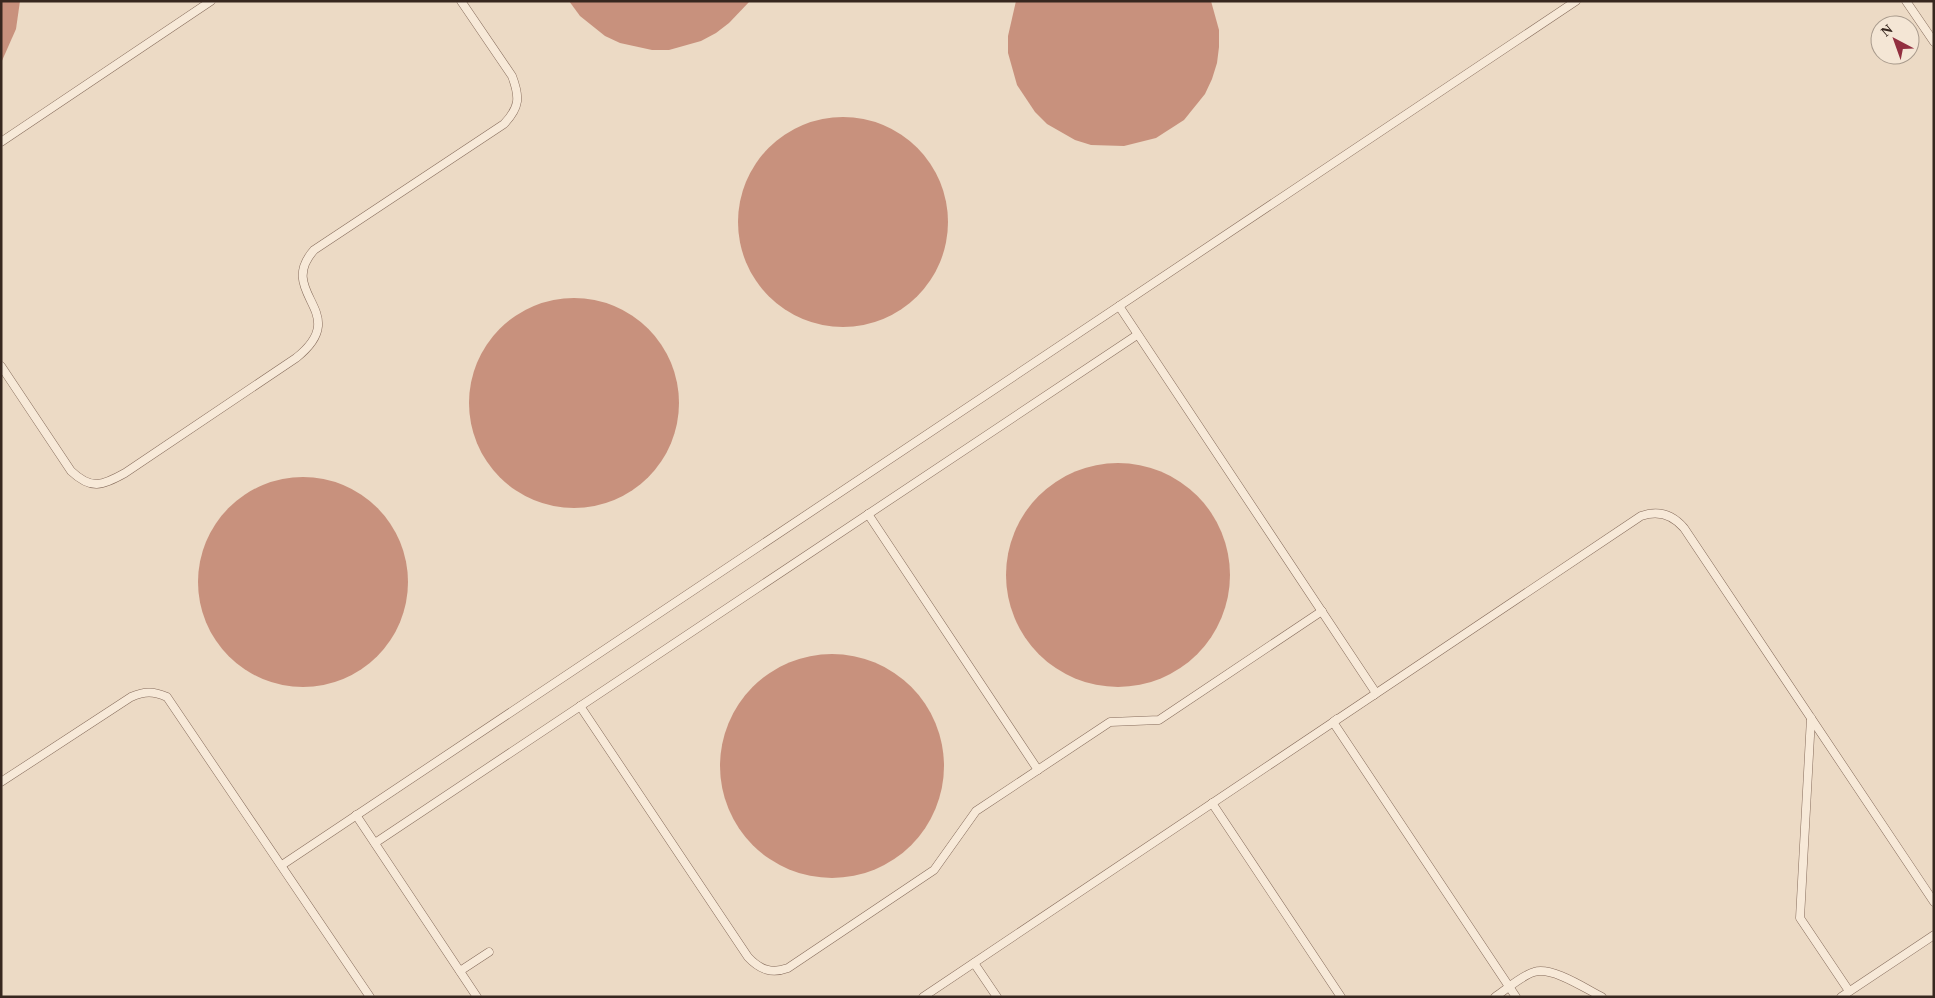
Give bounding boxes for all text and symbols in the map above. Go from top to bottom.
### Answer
north arrow [1870,15,1920,65]
text: N [1878,22,1896,40]

